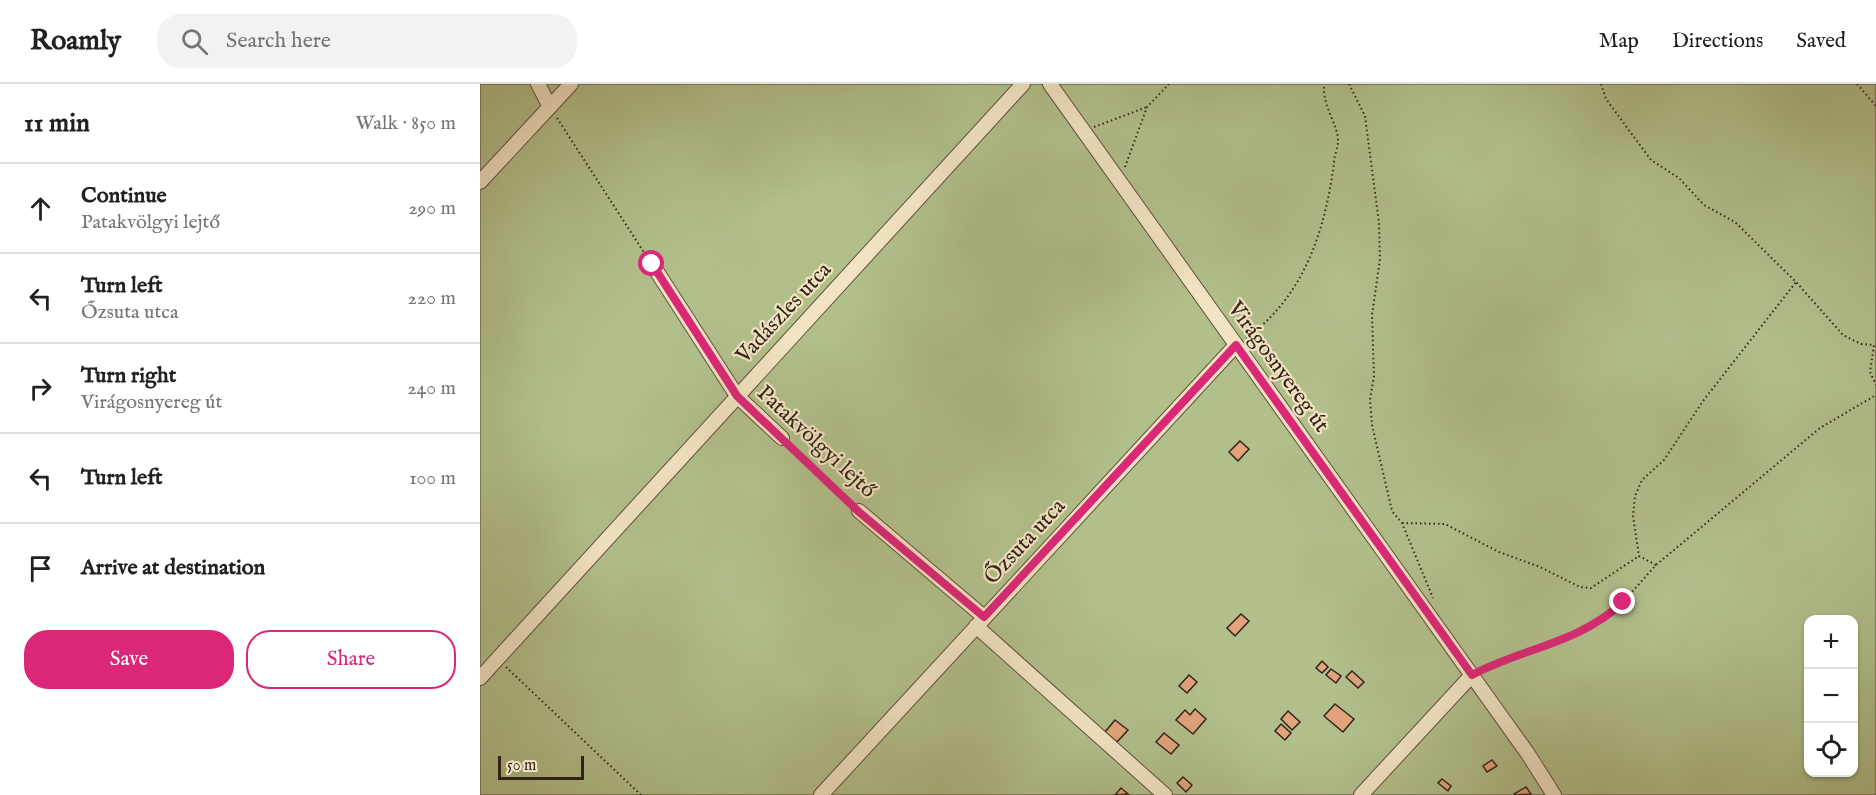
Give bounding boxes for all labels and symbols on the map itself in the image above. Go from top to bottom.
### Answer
route start [638,250,664,276]
street label: Vadászles utca [729,256,838,370]
street label: Virágosnyereg út [1220,295,1335,438]
street label: Patakvölgyi lejtő [751,380,882,504]
street label: Őzsuta utca [978,493,1072,591]
route end [1609,588,1635,614]
scale bar [498,753,584,780]

